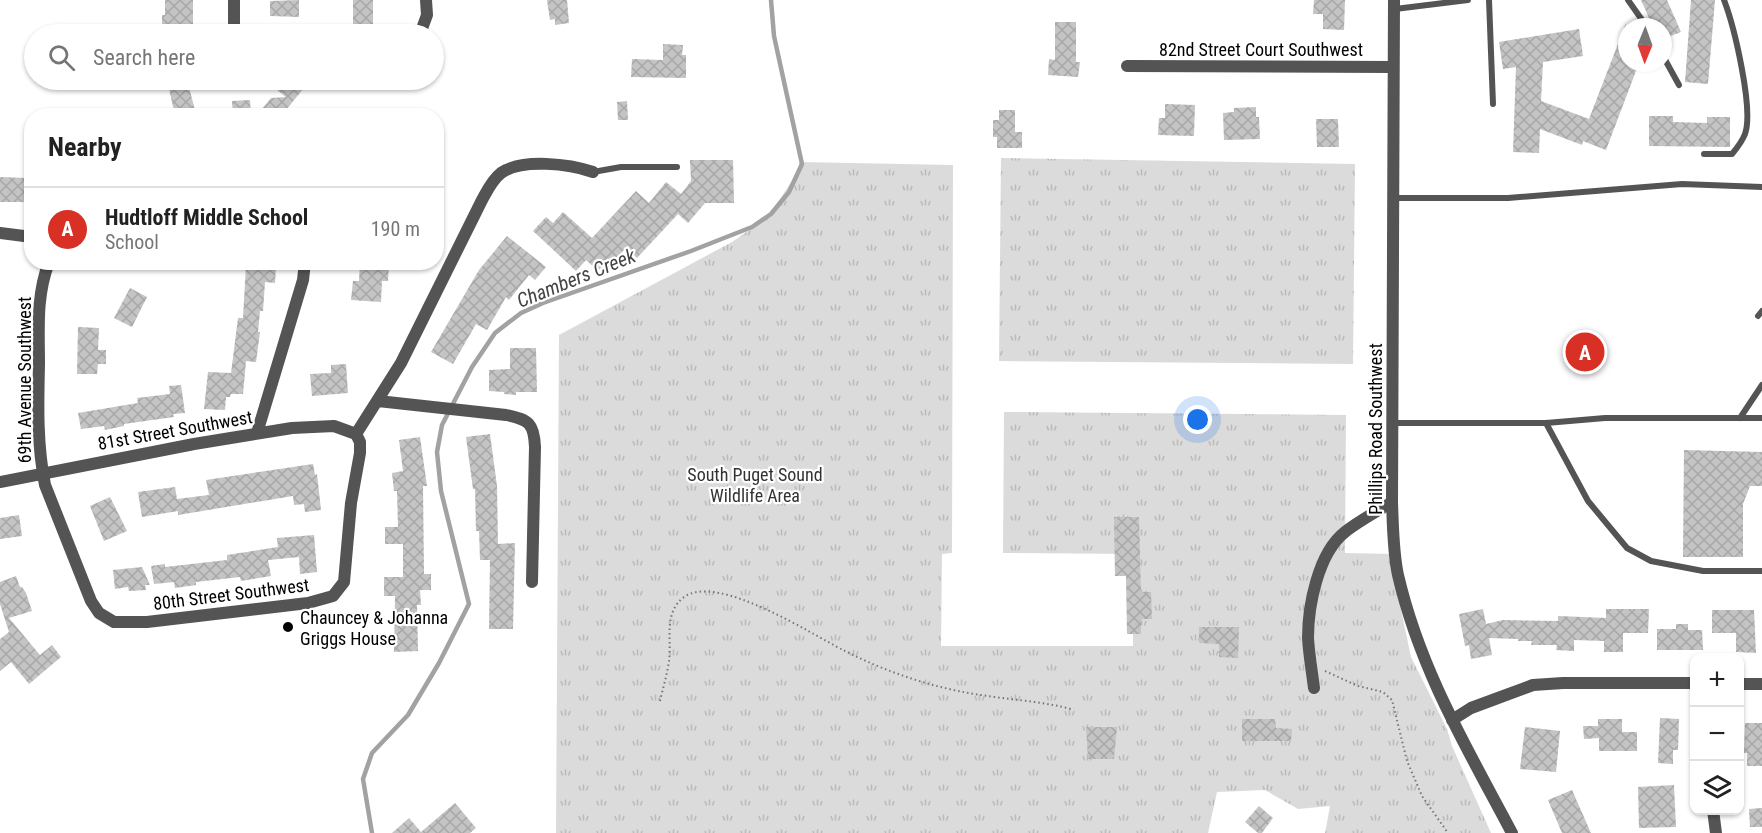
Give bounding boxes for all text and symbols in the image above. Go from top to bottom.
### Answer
north arrow [1618,18,1672,72]
search box [24,24,444,90]
street label: 82nd Street Court Southwest [1159,39,1363,60]
icon: search [45,41,78,74]
text: Search here [93,45,195,70]
text: Nearby [48,132,122,162]
text: Hudtloff Middle School [105,205,308,230]
text: A [62,217,73,241]
text: 190 m [371,217,420,241]
text: School [105,230,159,254]
water label: Chambers Creek [513,243,640,313]
street label: 69th Avenue Southwest [14,297,35,463]
pin: A [1566,330,1604,374]
street label: Phillips Road Southwest [1365,343,1386,515]
your location [1183,405,1212,434]
street label: 81st Street Southwest [96,406,254,454]
park label: South Puget Sound Wildlife Area [687,464,823,506]
street label: 80th Street Southwest [152,574,310,614]
place label: Chauncey & Johanna Griggs House [300,607,448,649]
marker: Chauncey & Johanna Griggs House [281,620,295,634]
map controls [1690,653,1744,815]
button: + [1690,653,1744,707]
button: − [1690,707,1744,761]
button: layers [1690,761,1744,815]

